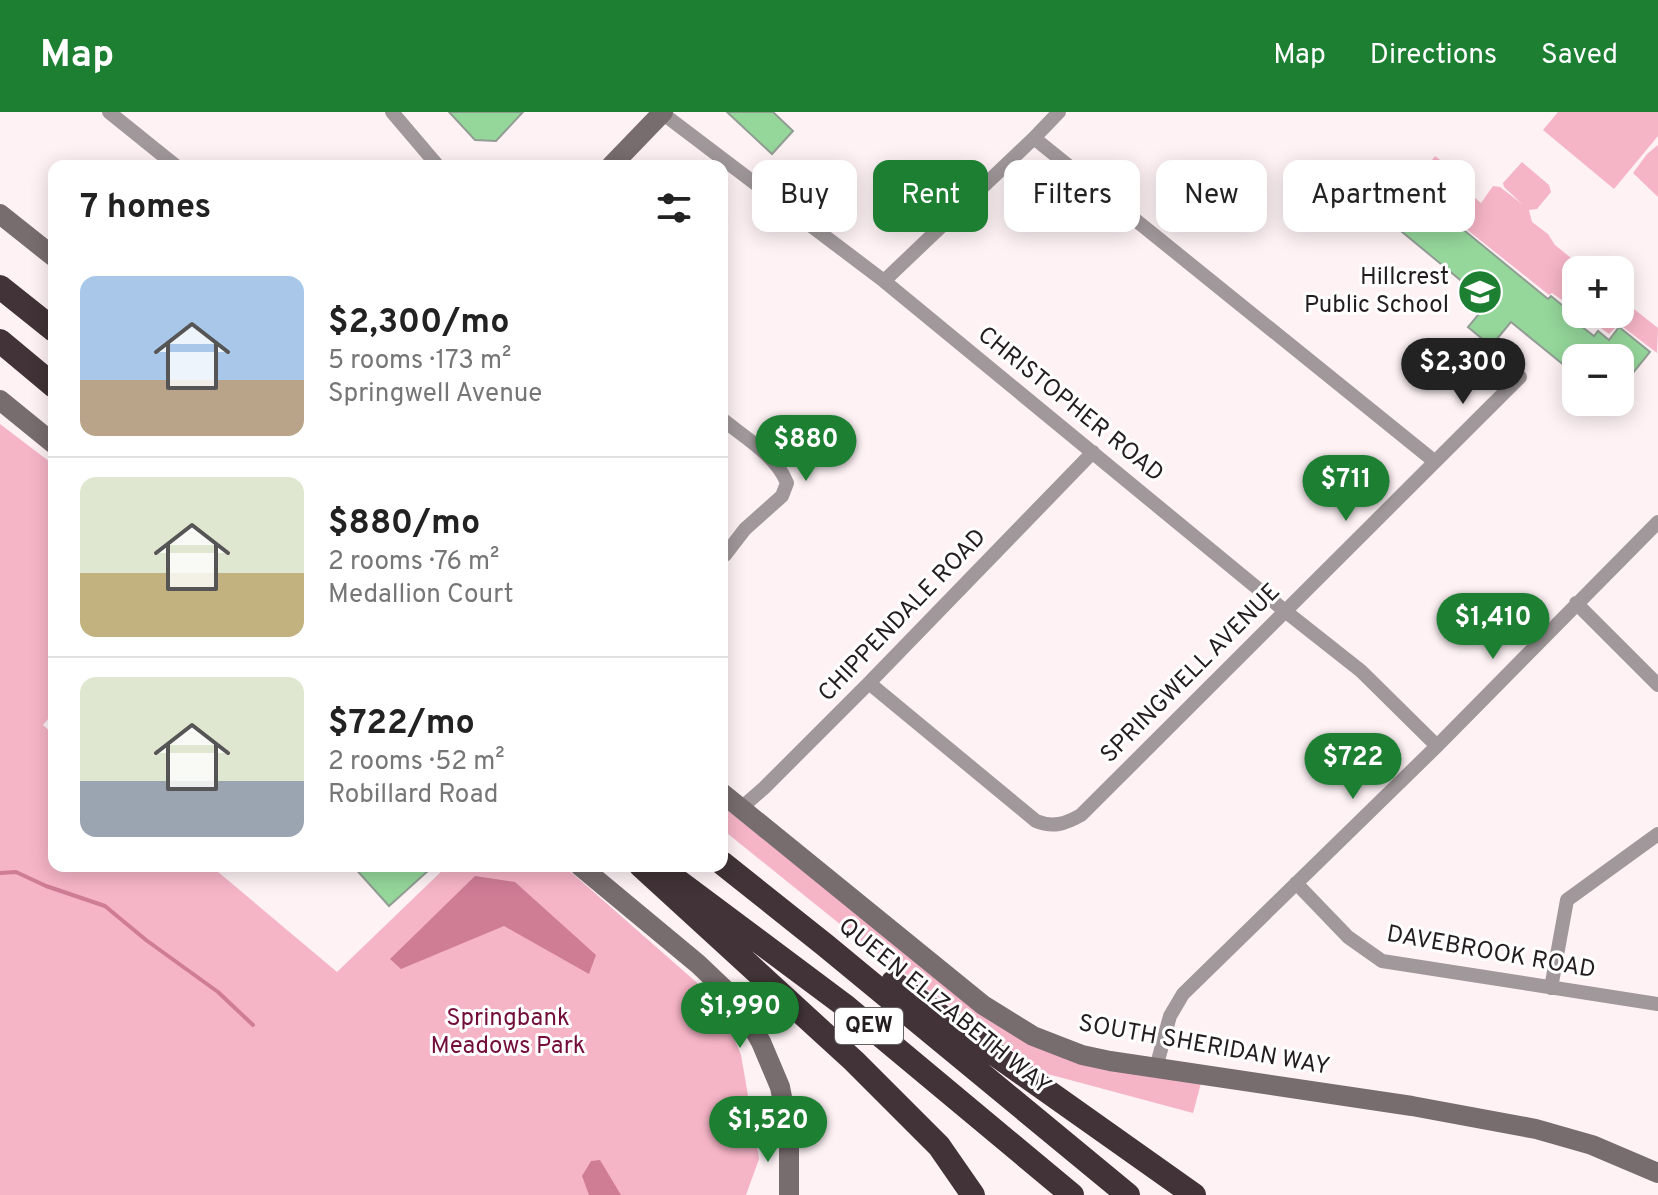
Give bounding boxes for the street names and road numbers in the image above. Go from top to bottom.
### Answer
street label: CHRISTOPHER ROAD [971,321,1169,489]
street label: CHIPPENDALE ROAD [813,523,993,709]
street label: SPRINGWELL AVENUE [1095,578,1287,770]
street label: QUEEN ELIZABETH WAY [832,912,1056,1102]
street label: DAVEBROOK ROAD [1384,920,1598,986]
road number: QEW [835,1008,903,1044]
street label: SOUTH SHERIDAN WAY [1076,1009,1332,1083]

